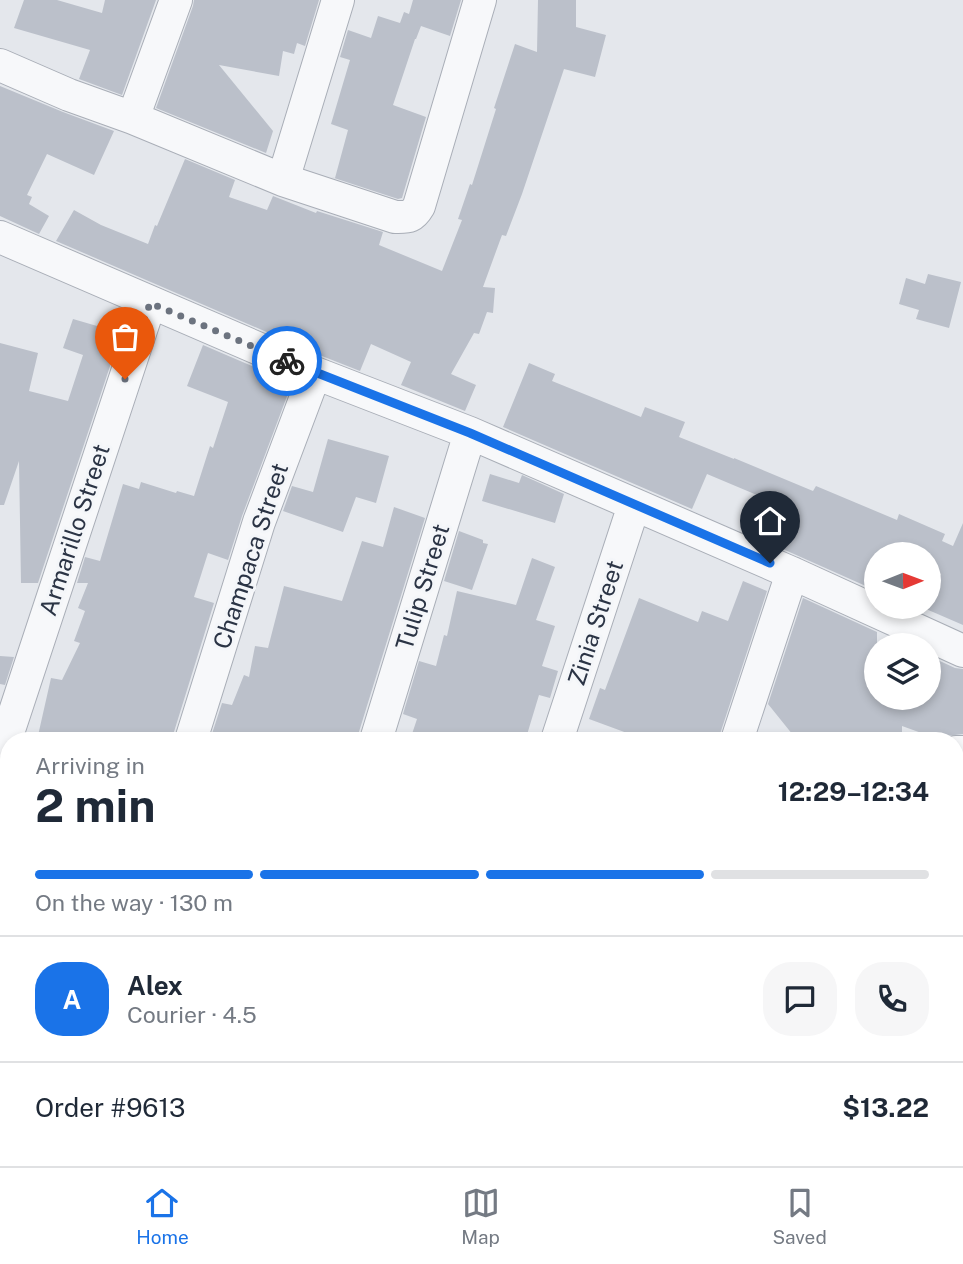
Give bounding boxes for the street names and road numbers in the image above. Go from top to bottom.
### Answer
street label: Armarillo Street [33,440,115,619]
street label: Champaca Street [207,459,293,652]
street label: Tulip Street [390,520,454,653]
street label: Zinia Street [562,557,628,689]

